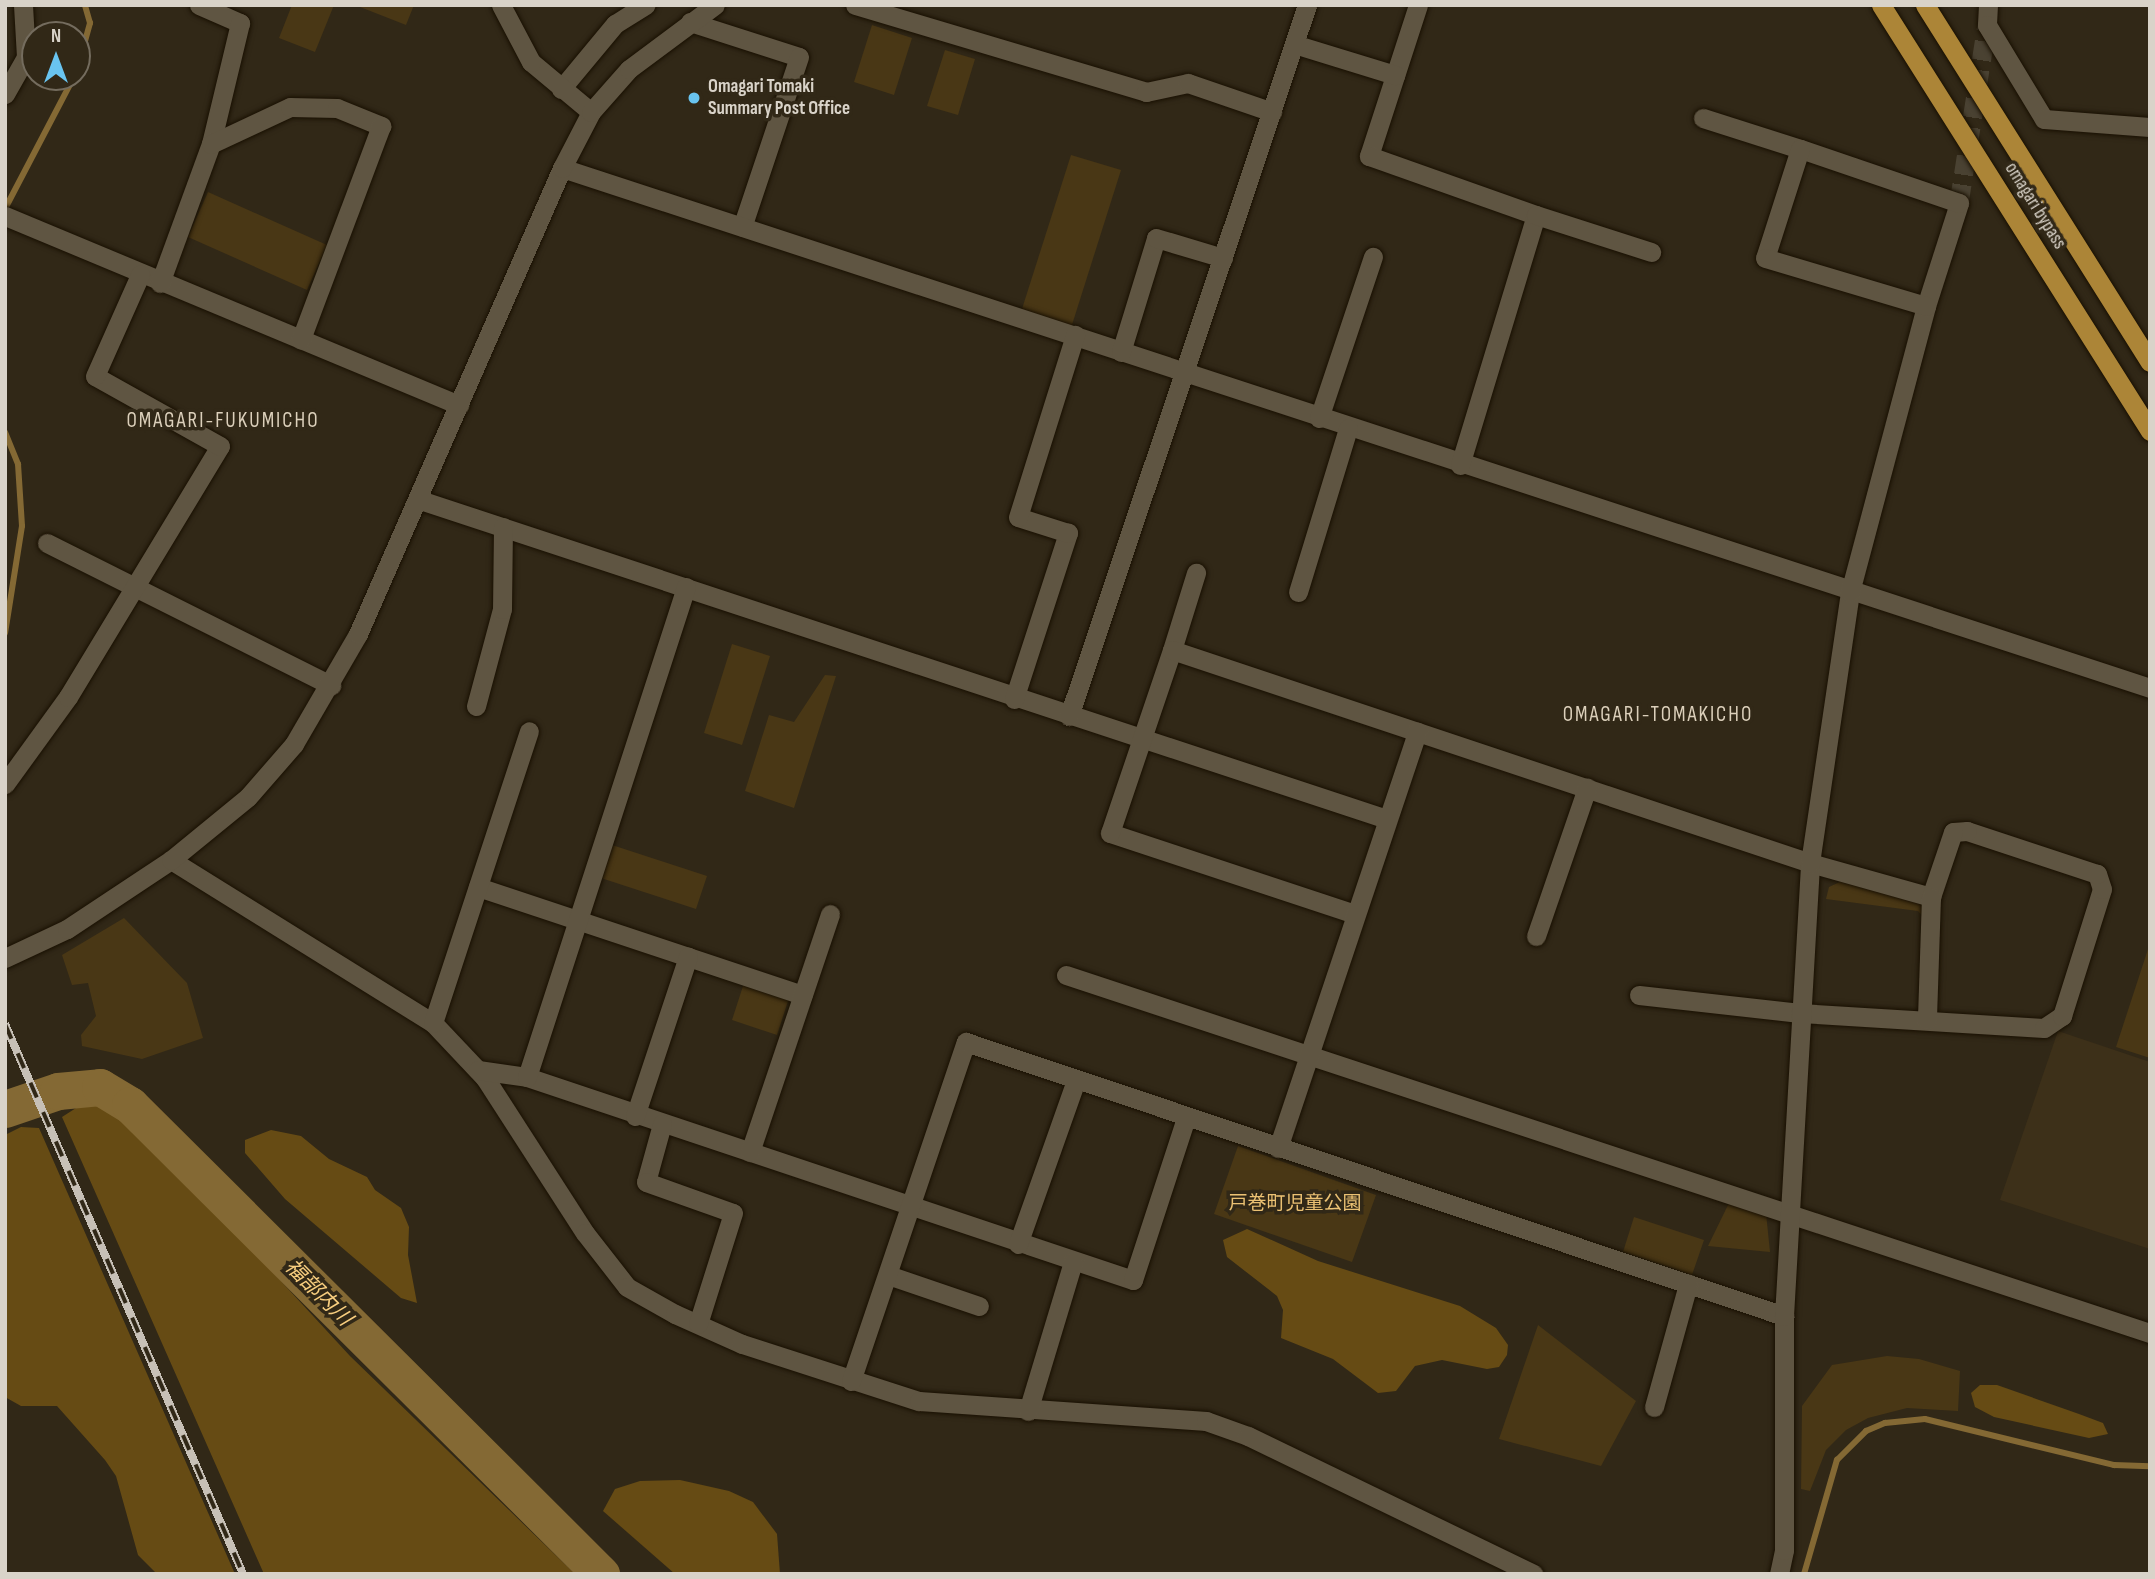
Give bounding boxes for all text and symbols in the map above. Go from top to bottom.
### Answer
north arrow [21,21,91,91]
text: N [51,25,61,48]
place label: Omagari Tomaki Summary Post Office [708,76,850,120]
marker: Omagari Tomaki Summary Post Office [686,90,702,106]
street label: omagari bypass [1999,159,2071,253]
district label: OMAGARI-FUKUMICHO [129,408,317,434]
district label: OMAGARI-TOMAKICHO [1565,702,1751,728]
park label: 戸巻町児童公園 [1229,1193,1361,1215]
water label: 福部内川 [279,1254,357,1332]

